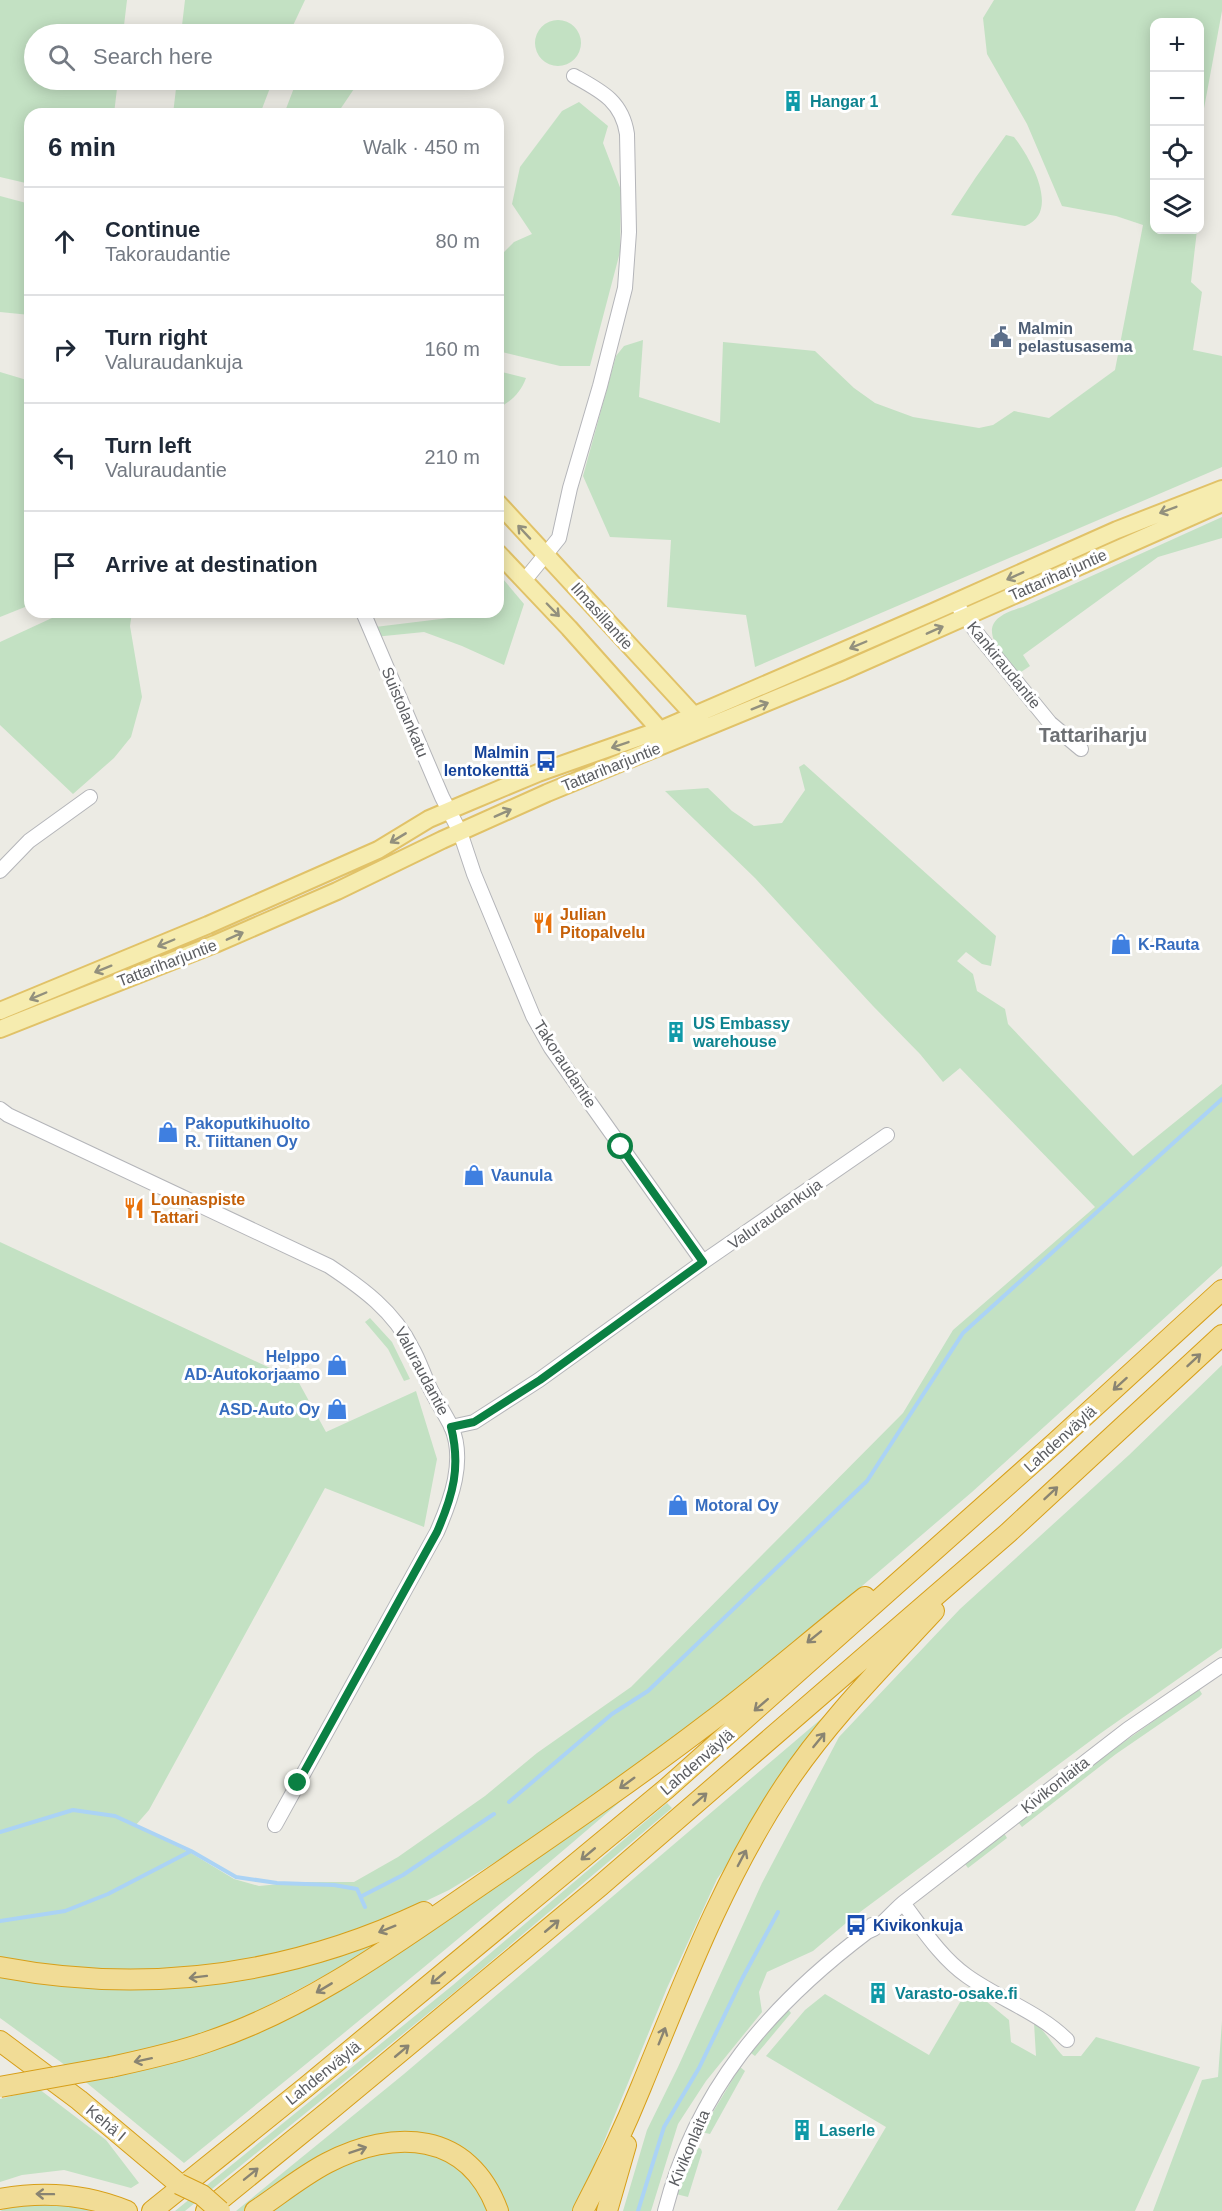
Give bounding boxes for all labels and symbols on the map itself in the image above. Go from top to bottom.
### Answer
building icon: Hangar 1 [781,89,805,113]
place label: Hangar 1 [810,93,879,110]
place label: Malmin pelastusasema [1018,320,1133,355]
public building icon: Malmin pelastusasema [989,325,1013,349]
one-way arrow [1159,505,1177,516]
one-way arrow [517,524,532,539]
street label: Tattariharjuntie [1007,546,1109,604]
one-way arrow [1006,571,1024,582]
street label: Ilmasillantie [568,579,636,653]
one-way arrow [545,603,560,618]
street label: Kankiraudantie [964,618,1044,712]
one-way arrow [925,624,943,636]
one-way arrow [849,640,867,651]
street label: Suistolankatu [378,664,432,760]
one-way arrow [751,700,769,711]
district label: Tattariharju [1039,724,1147,746]
street label: Tattariharjuntie [559,739,663,795]
one-way arrow [611,740,630,751]
place label: Malmin lentokenttä [444,744,529,779]
bus stop icon: Malmin lentokenttä [534,749,558,773]
one-way arrow [494,806,512,818]
one-way arrow [390,833,407,845]
place label: Julian Pitopalvelu [560,906,645,941]
restaurant icon: Julian Pitopalvelu [531,911,555,935]
one-way arrow [226,929,244,941]
shop icon: K-Rauta [1109,932,1133,956]
street label: Tattariharjuntie [115,936,219,990]
place label: K-Rauta [1138,936,1199,953]
one-way arrow [157,938,176,949]
one-way arrow [95,964,113,975]
one-way arrow [29,991,48,1002]
place label: US Embassy warehouse [692,1015,790,1050]
street label: Takoraudantie [530,1017,600,1111]
building icon: US Embassy warehouse [664,1020,688,1044]
place label: Pakoputkihuolto R. Tiittanen Oy [185,1115,311,1150]
shop icon: Pakoputkihuolto R. Tiittanen Oy [156,1120,180,1144]
route start [607,1133,633,1159]
shop icon: Vaunula [462,1163,486,1187]
place label: Vaunula [491,1167,552,1184]
street label: Valuraudankuja [725,1175,825,1253]
place label: Lounaspiste Tattari [151,1191,245,1226]
restaurant icon: Lounaspiste Tattari [122,1196,146,1220]
street label: Valuraudantie [392,1324,452,1418]
place label: Helppo AD-Autokorjaamo [184,1348,320,1383]
shop icon: Helppo AD-Autokorjaamo [325,1353,349,1377]
one-way arrow [1187,1353,1202,1367]
one-way arrow [1113,1377,1128,1391]
shop icon: ASD-Auto Oy [325,1397,349,1421]
place label: ASD-Auto Oy [219,1401,320,1418]
street label: Lahdenväylä [1021,1402,1099,1476]
one-way arrow [1043,1486,1058,1500]
shop icon: Motoral Oy [666,1493,690,1517]
place label: Motoral Oy [695,1497,779,1514]
one-way arrow [807,1631,823,1644]
one-way arrow [754,1698,769,1712]
street label: Lahdenväylä [657,1726,737,1798]
one-way arrow [812,1733,825,1749]
street label: Kivikonlaita [1018,1753,1092,1817]
route end [284,1769,310,1795]
one-way arrow [620,1776,636,1789]
one-way arrow [692,1792,707,1806]
one-way arrow [580,1847,596,1860]
one-way arrow [736,1850,748,1867]
bus stop icon: Kivikonkuja [844,1913,868,1937]
place label: Kivikonkuja [873,1917,963,1934]
one-way arrow [544,1919,560,1932]
one-way arrow [378,1924,396,1935]
one-way arrow [431,1971,446,1985]
one-way arrow [189,1972,209,1983]
building icon: Varasto-osake.fi [866,1981,890,2005]
one-way arrow [316,1982,333,1994]
place label: Varasto-osake.fi [895,1985,1018,2002]
one-way arrow [657,2027,668,2046]
street label: Lahdenväylä [282,2038,364,2108]
one-way arrow [394,2044,410,2057]
one-way arrow [134,2054,153,2066]
street label: Kehä I [83,2102,129,2144]
street label: Kivikonlaita [665,2107,713,2189]
building icon: Laserle [790,2118,814,2142]
place label: Laserle [819,2122,875,2139]
one-way arrow [348,2144,367,2155]
one-way arrow [243,2168,259,2181]
one-way arrow [35,2188,55,2200]

